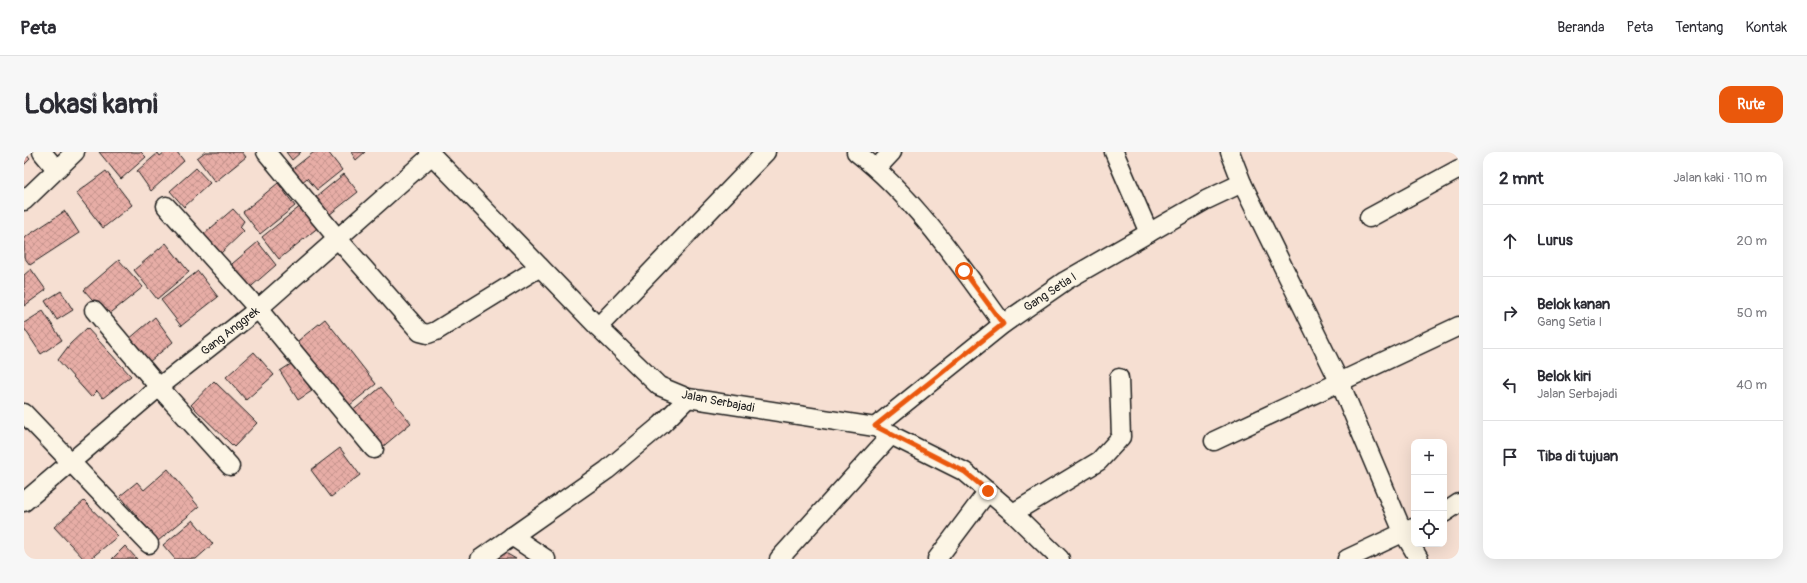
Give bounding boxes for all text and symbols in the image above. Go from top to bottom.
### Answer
text: Peta [20,16,56,40]
text: Beranda [1557,19,1605,36]
text: Peta [1627,19,1653,36]
text: Tentang [1675,19,1723,36]
text: Kontak [1745,19,1787,36]
button: Rute [1719,86,1783,123]
text: Lokasi kami [24,87,158,122]
text: 2 mnt [1499,168,1544,189]
text: Jalan kaki · 110 m [1673,170,1767,186]
icon: ahead [1499,230,1521,252]
text: Lurus [1537,231,1573,250]
text: 20 m [1736,233,1767,249]
route start [955,262,973,280]
street label: Gang Setia I [1021,270,1080,315]
text: Belok kanan [1537,295,1610,314]
icon: right [1499,302,1521,324]
street label: Gang Anggrek [198,304,263,359]
text: 50 m [1737,305,1767,321]
text: Gang Setia I [1537,314,1602,330]
text: Belok kiri [1537,367,1591,386]
icon: left [1499,374,1521,396]
text: 40 m [1736,377,1767,393]
text: Jalan Serbajadi [1537,386,1617,402]
street label: Jalan Serbajadi [680,387,756,416]
map controls [1411,439,1447,547]
button: + [1411,439,1447,475]
icon: arrive [1499,446,1521,468]
text: Tiba di tujuan [1537,447,1618,466]
button: − [1411,475,1447,511]
route end [979,482,997,500]
button: locate [1411,511,1447,547]

